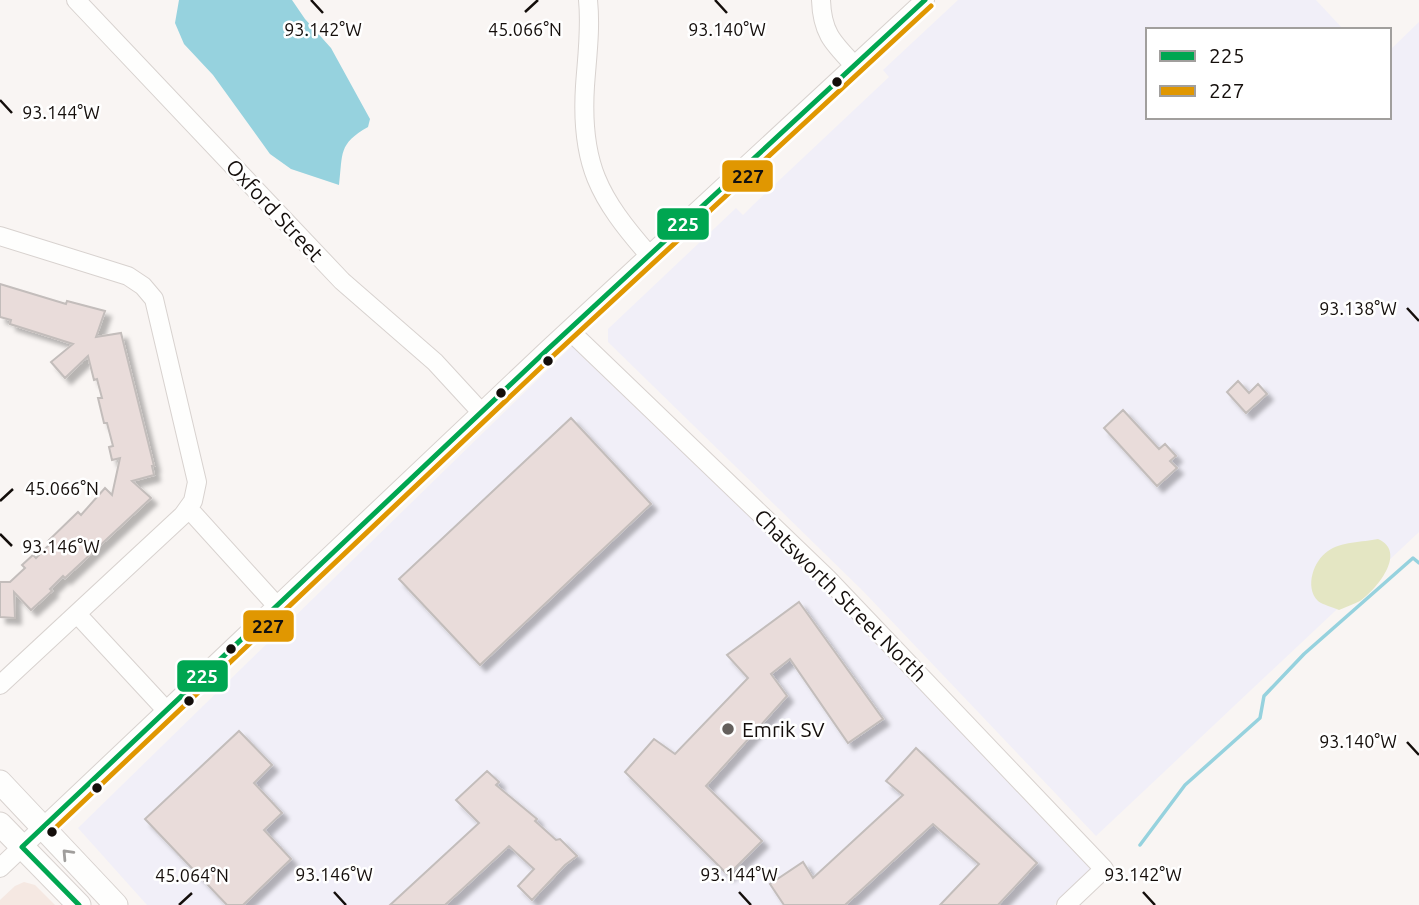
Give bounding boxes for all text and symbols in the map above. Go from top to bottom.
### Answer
text: 93.142°W [284,19,362,39]
text: 45.066°N [488,19,562,39]
text: 93.140°W [688,19,766,39]
legend [1146,28,1391,119]
text: 225 [1209,43,1245,67]
unlabelled marker [830,75,844,89]
text: 227 [1209,78,1245,102]
text: 93.144°W [22,102,100,122]
street label: Oxford Street [222,154,328,266]
line badge: 227 [721,159,774,193]
text: 227 [732,165,764,187]
line badge: 225 [656,207,710,241]
text: 225 [667,213,699,235]
text: 93.138°W [1319,298,1397,318]
unlabelled marker [541,354,555,368]
unlabelled marker [494,386,508,400]
text: 45.066°N [25,478,99,498]
street label: Chatsworth Street North [750,504,932,686]
text: 93.146°W [22,536,100,556]
line badge: 227 [242,609,295,643]
text: 227 [252,615,284,637]
unlabelled marker [224,642,238,656]
line badge: 225 [176,659,229,693]
text: 225 [186,665,218,687]
unlabelled marker [182,694,196,708]
place label: Emrik SV [742,717,825,741]
marker: Emrik SV [720,721,736,737]
text: 93.140°W [1319,731,1397,751]
unlabelled marker [90,781,104,795]
unlabelled marker [45,825,59,839]
one-way arrow [63,849,76,862]
text: 93.146°W [295,864,373,884]
text: 93.144°W [700,864,778,884]
text: 93.142°W [1104,864,1182,884]
text: 45.064°N [155,865,229,885]

